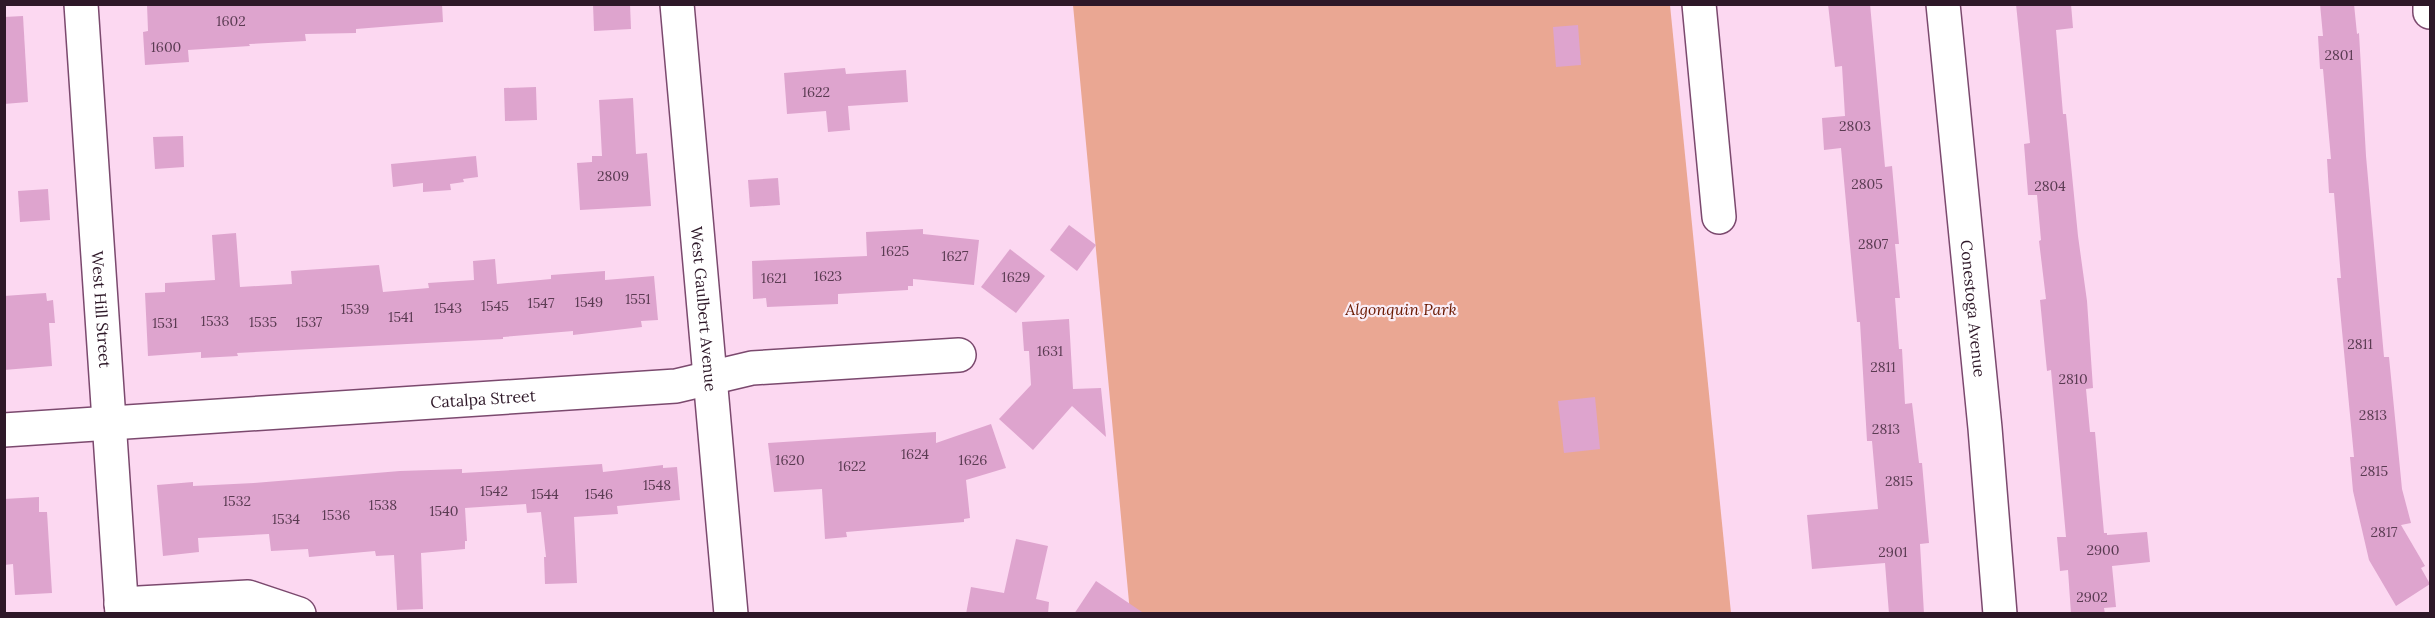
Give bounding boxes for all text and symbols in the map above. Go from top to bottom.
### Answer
house number: 1602 [216,12,246,30]
house number: 1600 [151,38,181,56]
house number: 2801 [2324,46,2354,64]
house number: 1622 [802,83,830,101]
house number: 2803 [1839,117,1871,135]
house number: 2809 [597,167,629,185]
house number: 2805 [1851,175,1883,193]
house number: 2804 [2034,177,2066,195]
street label: West Gaulbert Avenue [687,225,721,393]
house number: 2807 [1858,235,1889,253]
street label: Conestoga Avenue [1956,239,1990,378]
house number: 1625 [881,242,909,260]
house number: 1627 [941,247,969,265]
street label: West Hill Street [88,250,115,369]
house number: 1623 [814,267,842,285]
house number: 1629 [1002,268,1030,286]
house number: 1621 [761,269,787,287]
house number: 1551 [625,290,651,308]
house number: 1549 [575,293,603,311]
house number: 1547 [528,294,555,312]
house number: 1545 [481,297,509,315]
house number: 1543 [434,299,462,317]
park label: Algonquin Park [1344,299,1457,319]
house number: 1539 [341,300,369,318]
house number: 1541 [388,308,414,326]
house number: 1533 [201,312,229,330]
house number: 1535 [249,313,277,331]
house number: 1537 [296,313,323,331]
house number: 1531 [152,314,178,332]
house number: 2811 [2347,335,2373,353]
house number: 1631 [1037,342,1063,360]
house number: 2811 [1870,358,1896,376]
house number: 2810 [2058,370,2088,388]
street label: Catalpa Street [430,385,537,412]
house number: 2813 [2359,406,2387,424]
house number: 2813 [1872,420,1900,438]
house number: 1624 [901,445,929,463]
house number: 1620 [775,451,805,469]
house number: 1626 [959,451,987,469]
house number: 1622 [838,457,866,475]
house number: 2815 [2360,462,2388,480]
house number: 2815 [1885,472,1913,490]
house number: 1548 [643,476,671,494]
house number: 1542 [480,482,508,500]
house number: 1544 [531,485,559,503]
house number: 1546 [585,485,613,503]
house number: 1532 [223,492,251,510]
house number: 1538 [369,496,397,514]
house number: 1540 [429,502,459,520]
house number: 1536 [322,506,350,524]
house number: 1534 [272,510,300,528]
house number: 2817 [2371,523,2398,541]
house number: 2900 [2087,541,2120,559]
house number: 2901 [1878,543,1908,561]
house number: 2902 [2076,588,2108,606]

